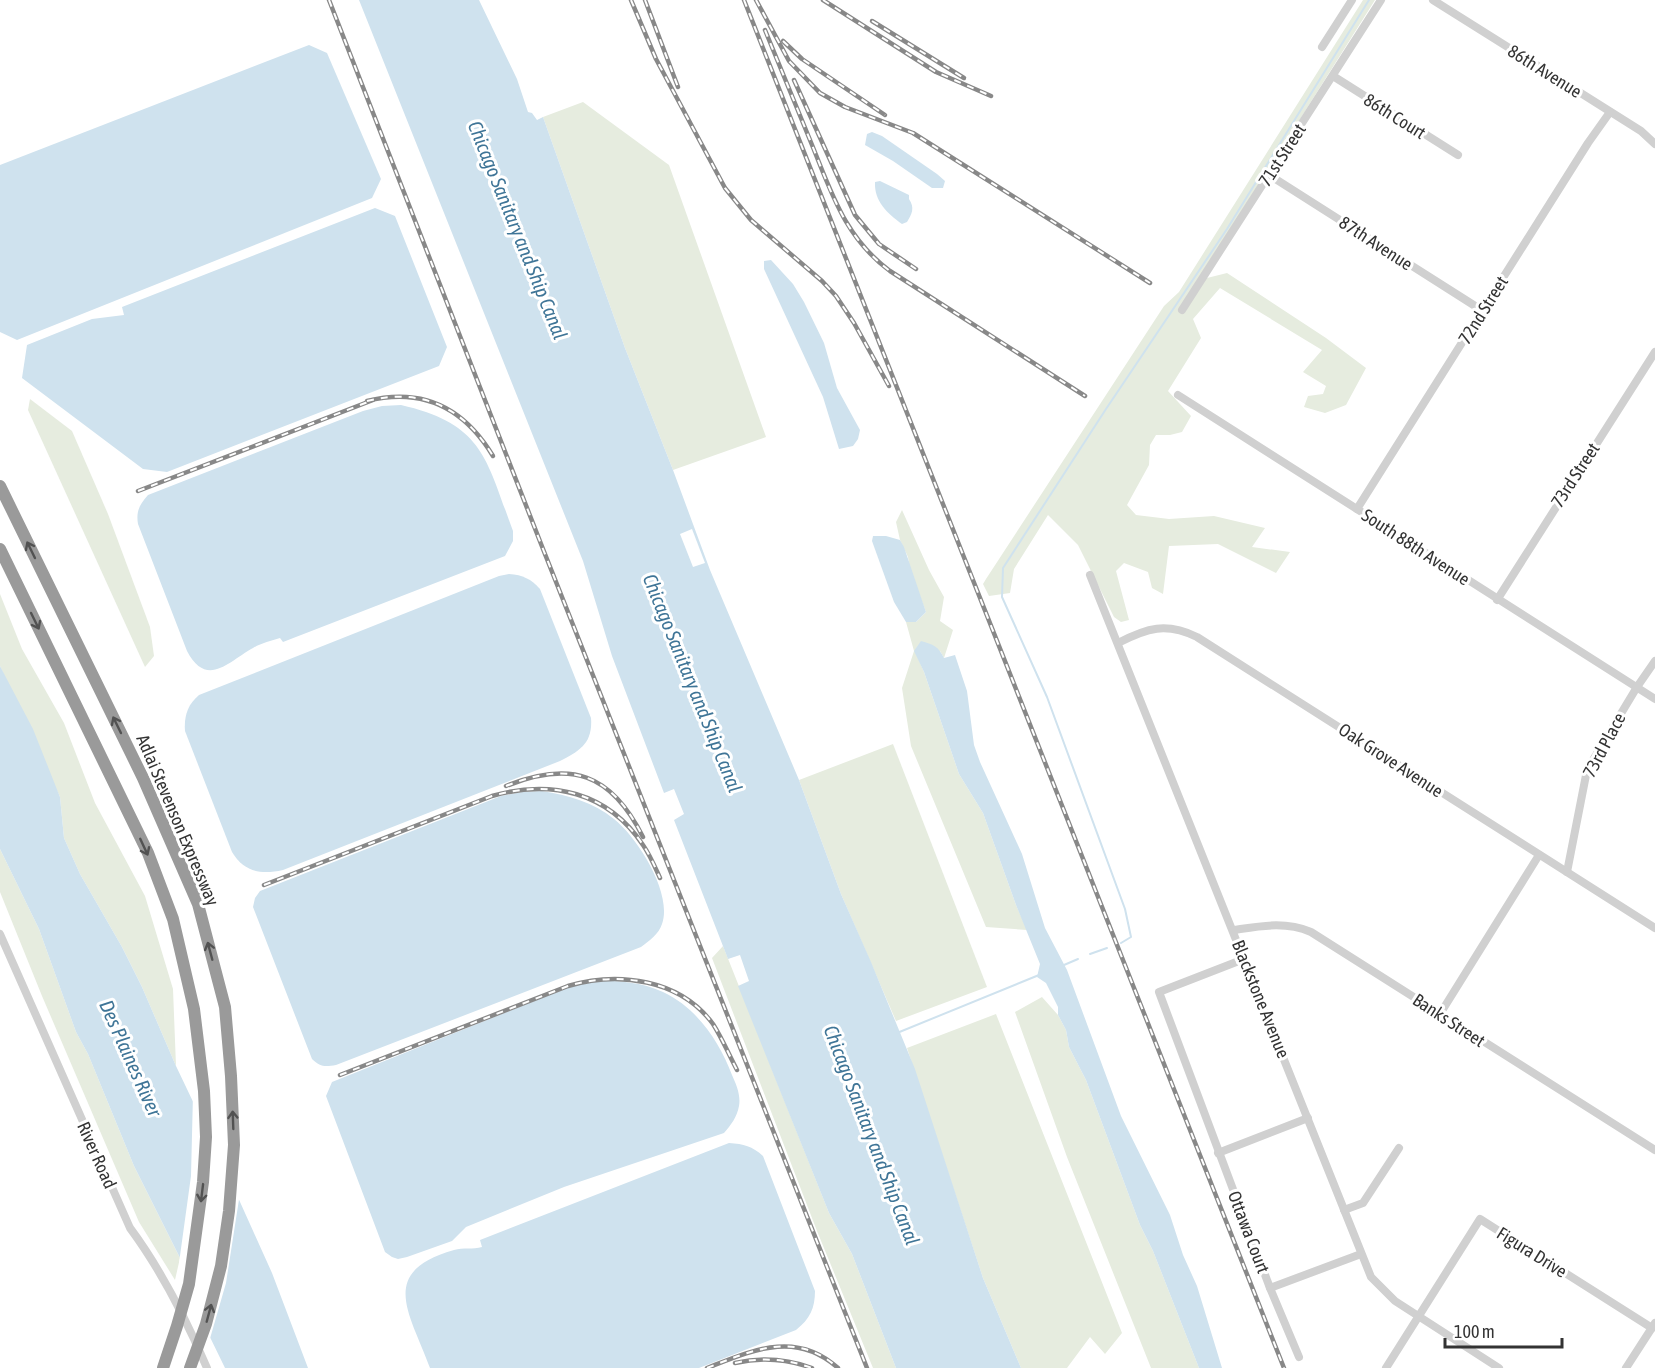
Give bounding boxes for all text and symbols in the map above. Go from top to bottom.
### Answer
street label: 86th Avenue [1504,40,1586,102]
street label: 86th Court [1360,89,1430,143]
water label: Chicago Sanitary and Ship Canal [464,117,572,343]
street label: 71st Street [1254,120,1310,190]
street label: 87th Avenue [1335,212,1417,274]
street label: 72nd Street [1454,272,1512,348]
street label: 73rd Street [1546,439,1604,511]
street label: South 88th Avenue [1358,504,1474,590]
one-way arrow [25,541,37,559]
water label: Chicago Sanitary and Ship Canal [639,570,747,796]
one-way arrow [29,611,41,629]
street label: 73rd Place [1578,709,1630,781]
one-way arrow [111,717,123,734]
street label: Oak Grove Avenue [1335,718,1447,802]
street label: Adlai Stevenson Expressway [132,731,224,909]
one-way arrow [139,838,151,856]
street label: Blackstone Avenue [1228,937,1294,1061]
one-way arrow [204,942,215,961]
street label: Banks Street [1409,989,1489,1051]
water label: Des Plaines River [95,996,167,1121]
water label: Chicago Sanitary and Ship Canal [819,1022,925,1248]
one-way arrow [227,1111,239,1131]
street label: River Road [73,1118,121,1192]
one-way arrow [196,1182,207,1202]
street label: Ottawa Court [1224,1188,1274,1276]
street label: Figura Drive [1493,1222,1571,1282]
one-way arrow [204,1304,215,1323]
scale bar [1445,1311,1562,1349]
text: 100 m [1454,1321,1495,1342]

